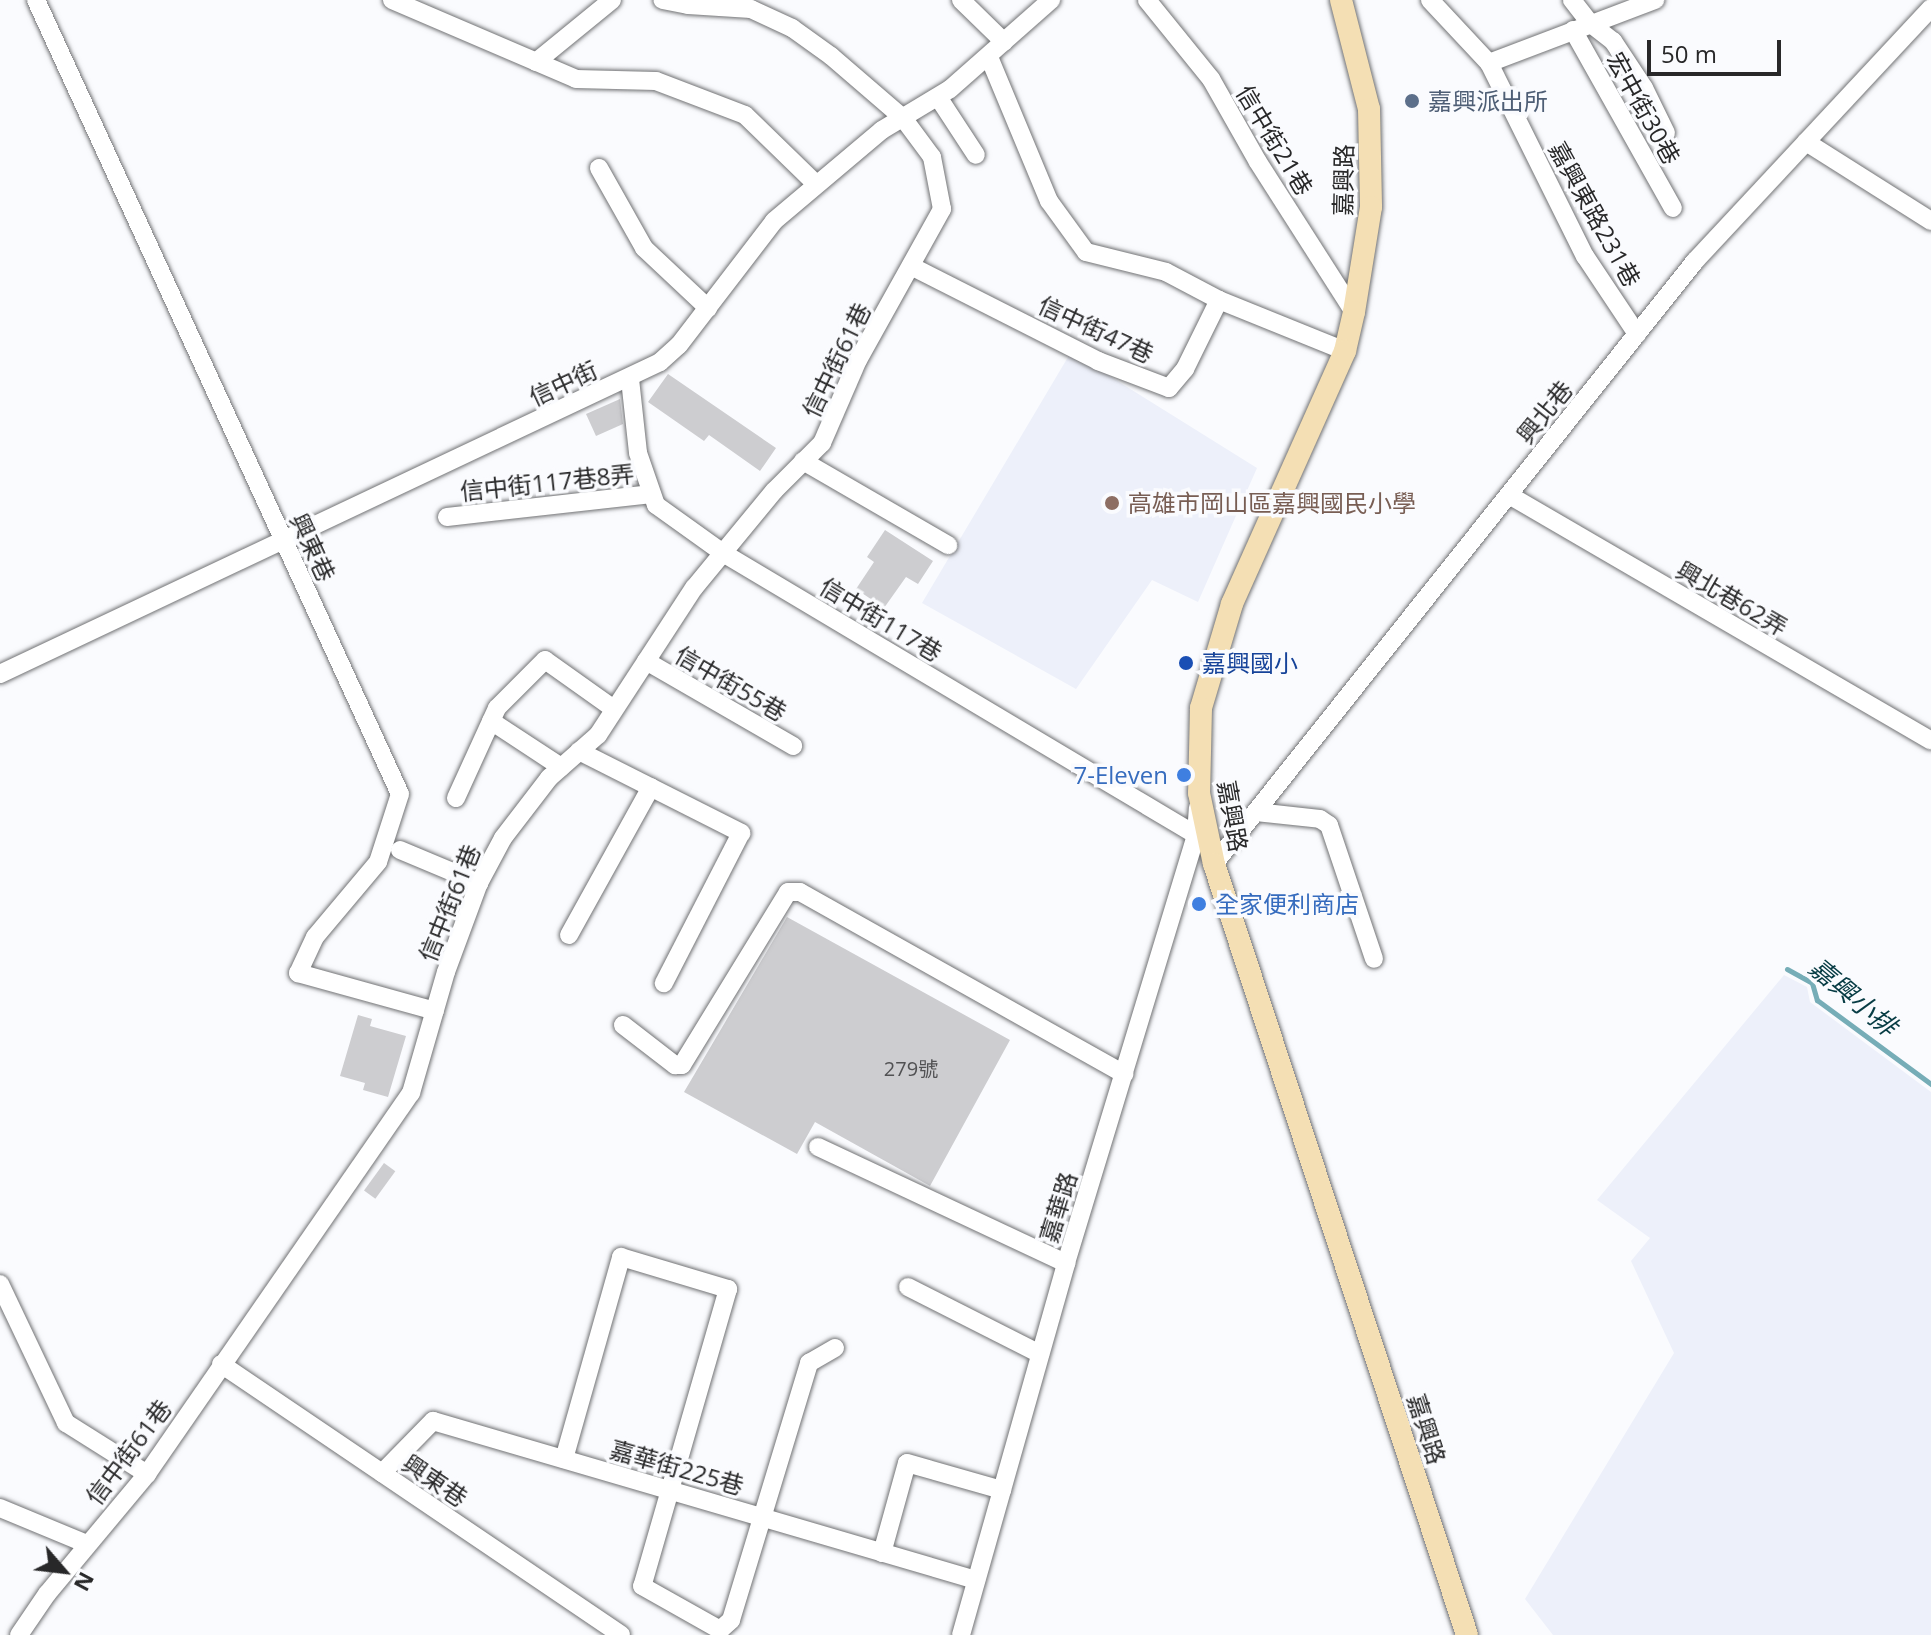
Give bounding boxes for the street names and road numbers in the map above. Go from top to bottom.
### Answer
street label: 宏中街30巷 [1601,47,1687,169]
street label: 信中街21巷 [1231,80,1319,200]
street label: 嘉興東路231巷 [1543,137,1647,291]
street label: 嘉興路 [1328,144,1358,216]
street label: 信中街47巷 [1034,290,1158,368]
street label: 信中街61巷 [796,298,876,422]
street label: 信中街 [524,355,602,411]
street label: 興北巷 [1510,375,1578,449]
street label: 信中街117巷8弄 [459,459,635,505]
street label: 興東巷 [285,508,341,586]
street label: 興北巷62弄 [1671,555,1793,641]
street label: 信中街117巷 [815,571,947,667]
street label: 信中街55巷 [670,640,792,726]
street label: 嘉興路 [1213,778,1253,854]
street label: 信中街61巷 [413,840,485,966]
street label: 嘉華路 [1034,1168,1082,1246]
street label: 嘉興路 [1402,1390,1452,1468]
street label: 信中街61巷 [79,1394,177,1510]
street label: 嘉華街225巷 [607,1434,747,1500]
street label: 興東巷 [397,1448,473,1512]

